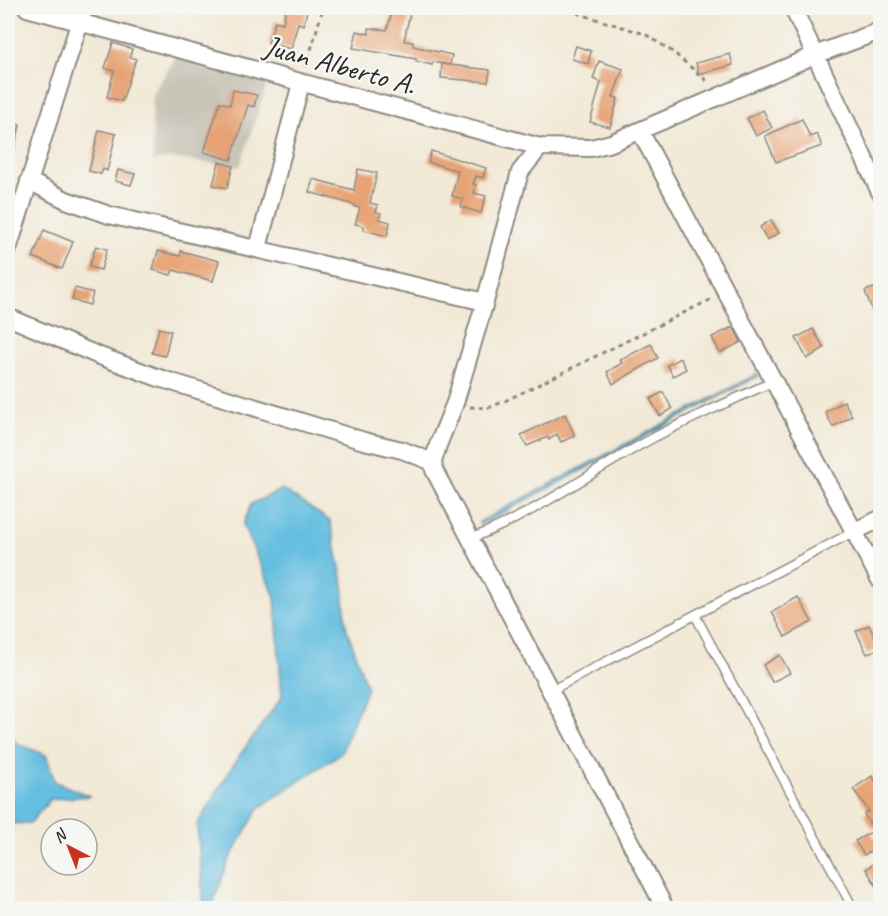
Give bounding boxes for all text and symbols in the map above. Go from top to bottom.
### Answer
street label: Juan Alberto A. [258,26,420,103]
north arrow [39,817,99,877]
text: N [49,824,72,847]

